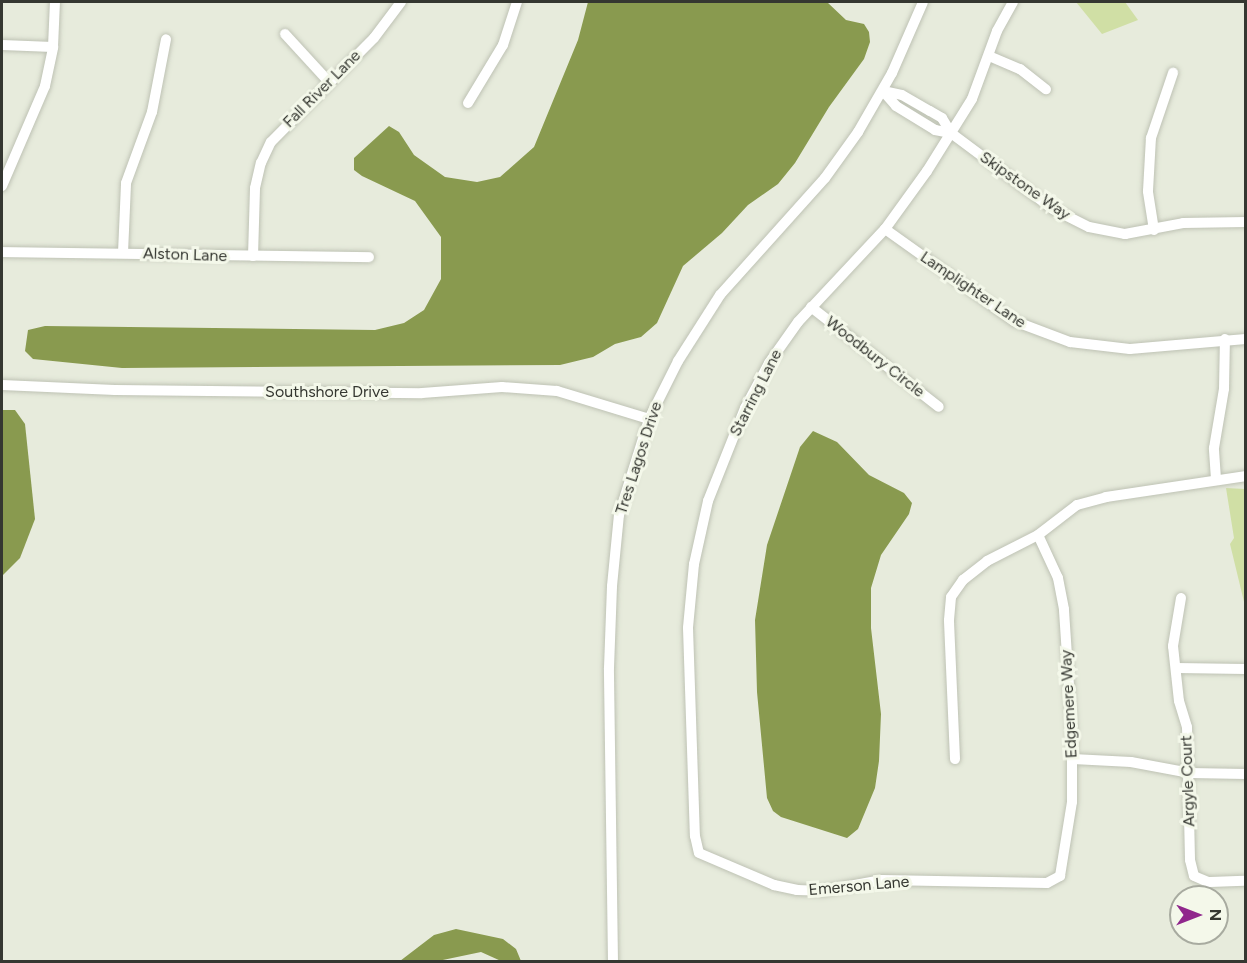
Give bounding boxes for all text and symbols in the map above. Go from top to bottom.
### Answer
street label: Fall River Lane [279,46,365,132]
street label: Skipstone Way [976,148,1074,224]
street label: Alston Lane [143,244,227,266]
street label: Lamplighter Lane [917,248,1029,332]
street label: Woodbury Circle [822,312,928,402]
street label: Starring Lane [726,346,786,440]
street label: Southshore Drive [265,382,389,402]
street label: Tres Lagos Drive [612,399,666,517]
street label: Edgemere Way [1057,649,1081,759]
street label: Argyle Court [1177,735,1199,827]
street label: Emerson Lane [808,872,910,900]
north arrow [1169,885,1229,945]
text: N [1206,909,1225,921]

